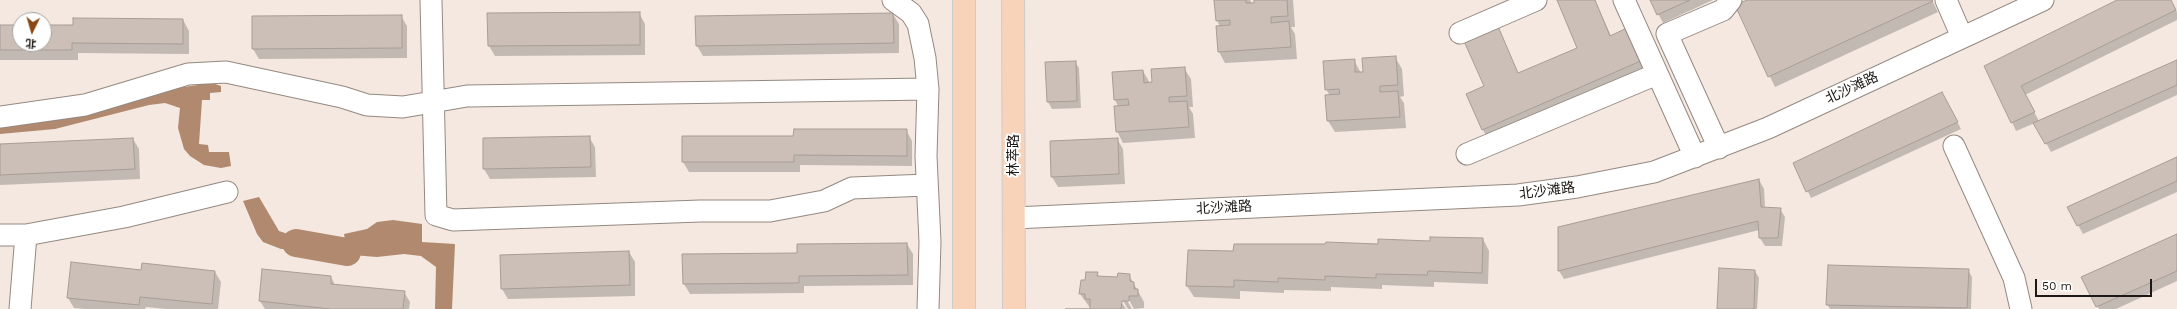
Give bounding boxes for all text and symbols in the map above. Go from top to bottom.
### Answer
north arrow [12,12,52,52]
text: 北 [25,37,37,50]
street label: 北沙滩路 [1823,69,1881,107]
street label: 林萃路 [1006,134,1022,176]
street label: 北沙滩路 [1518,179,1576,203]
street label: 北沙滩路 [1196,198,1252,218]
scale bar [2037,271,2154,297]
text: 50 m [2042,279,2072,293]

